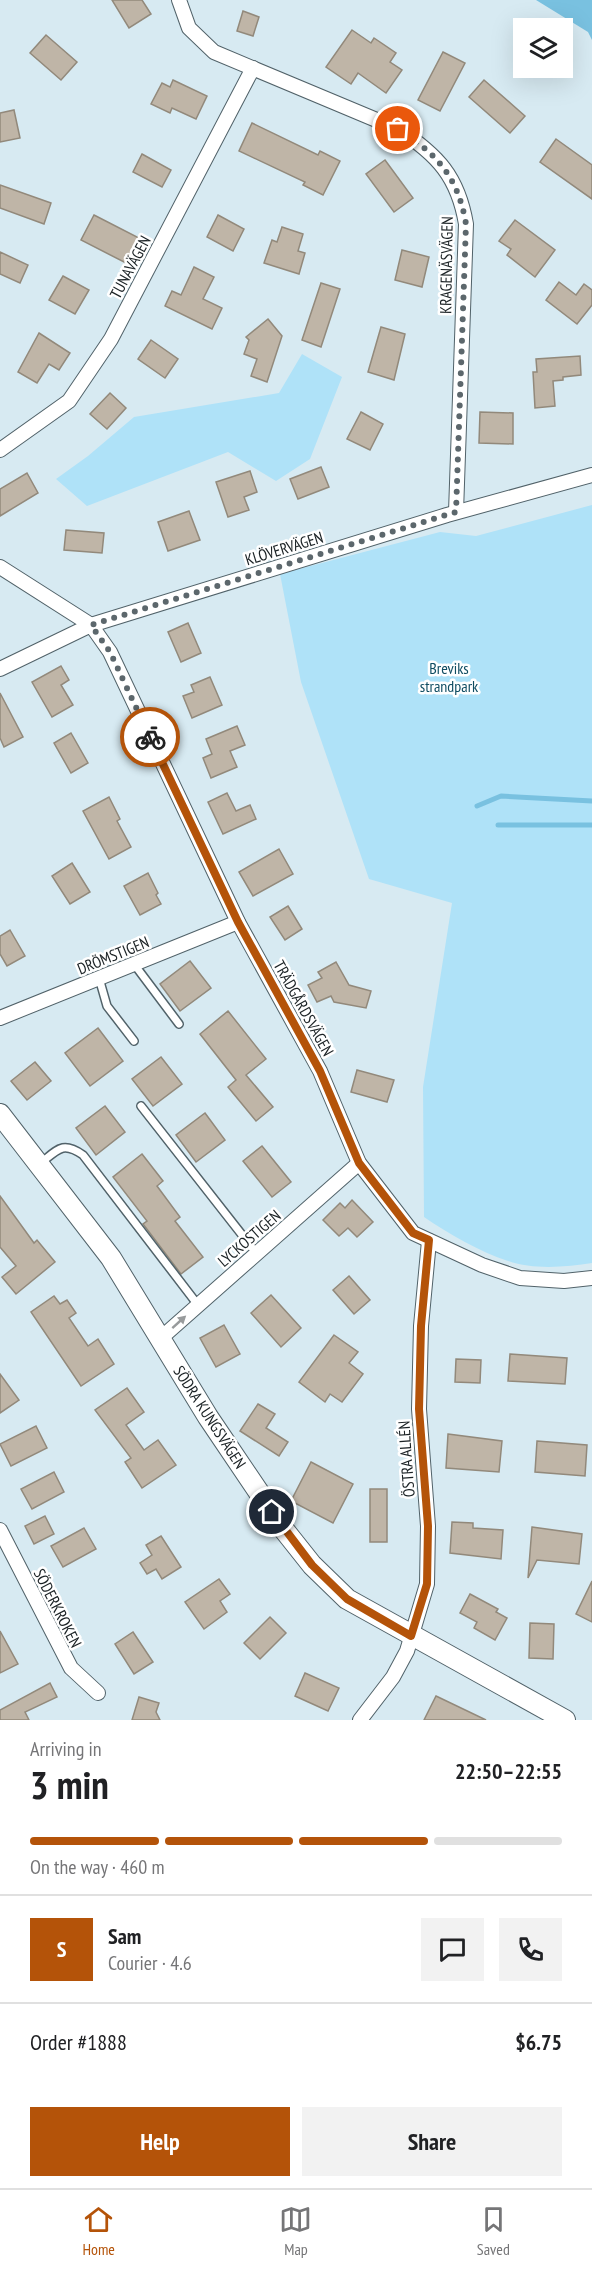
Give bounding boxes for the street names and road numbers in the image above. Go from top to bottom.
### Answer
street label: KRAGENÄSVÄGEN [435,216,457,314]
street label: TUNAVÄGEN [105,232,155,302]
street label: KLÖVERVÄGEN [242,527,326,569]
street label: DRÖMSTIGEN [74,932,152,978]
street label: TRÄDGÅRDSVÄGEN [270,957,338,1059]
street label: LYCKOSTIGEN [213,1205,285,1271]
street label: SÖDRA KUNGSVÄGEN [169,1362,251,1472]
street label: ÖSTRA ALLÉN [393,1420,419,1498]
street label: SÖDERKROKEN [30,1565,86,1651]

